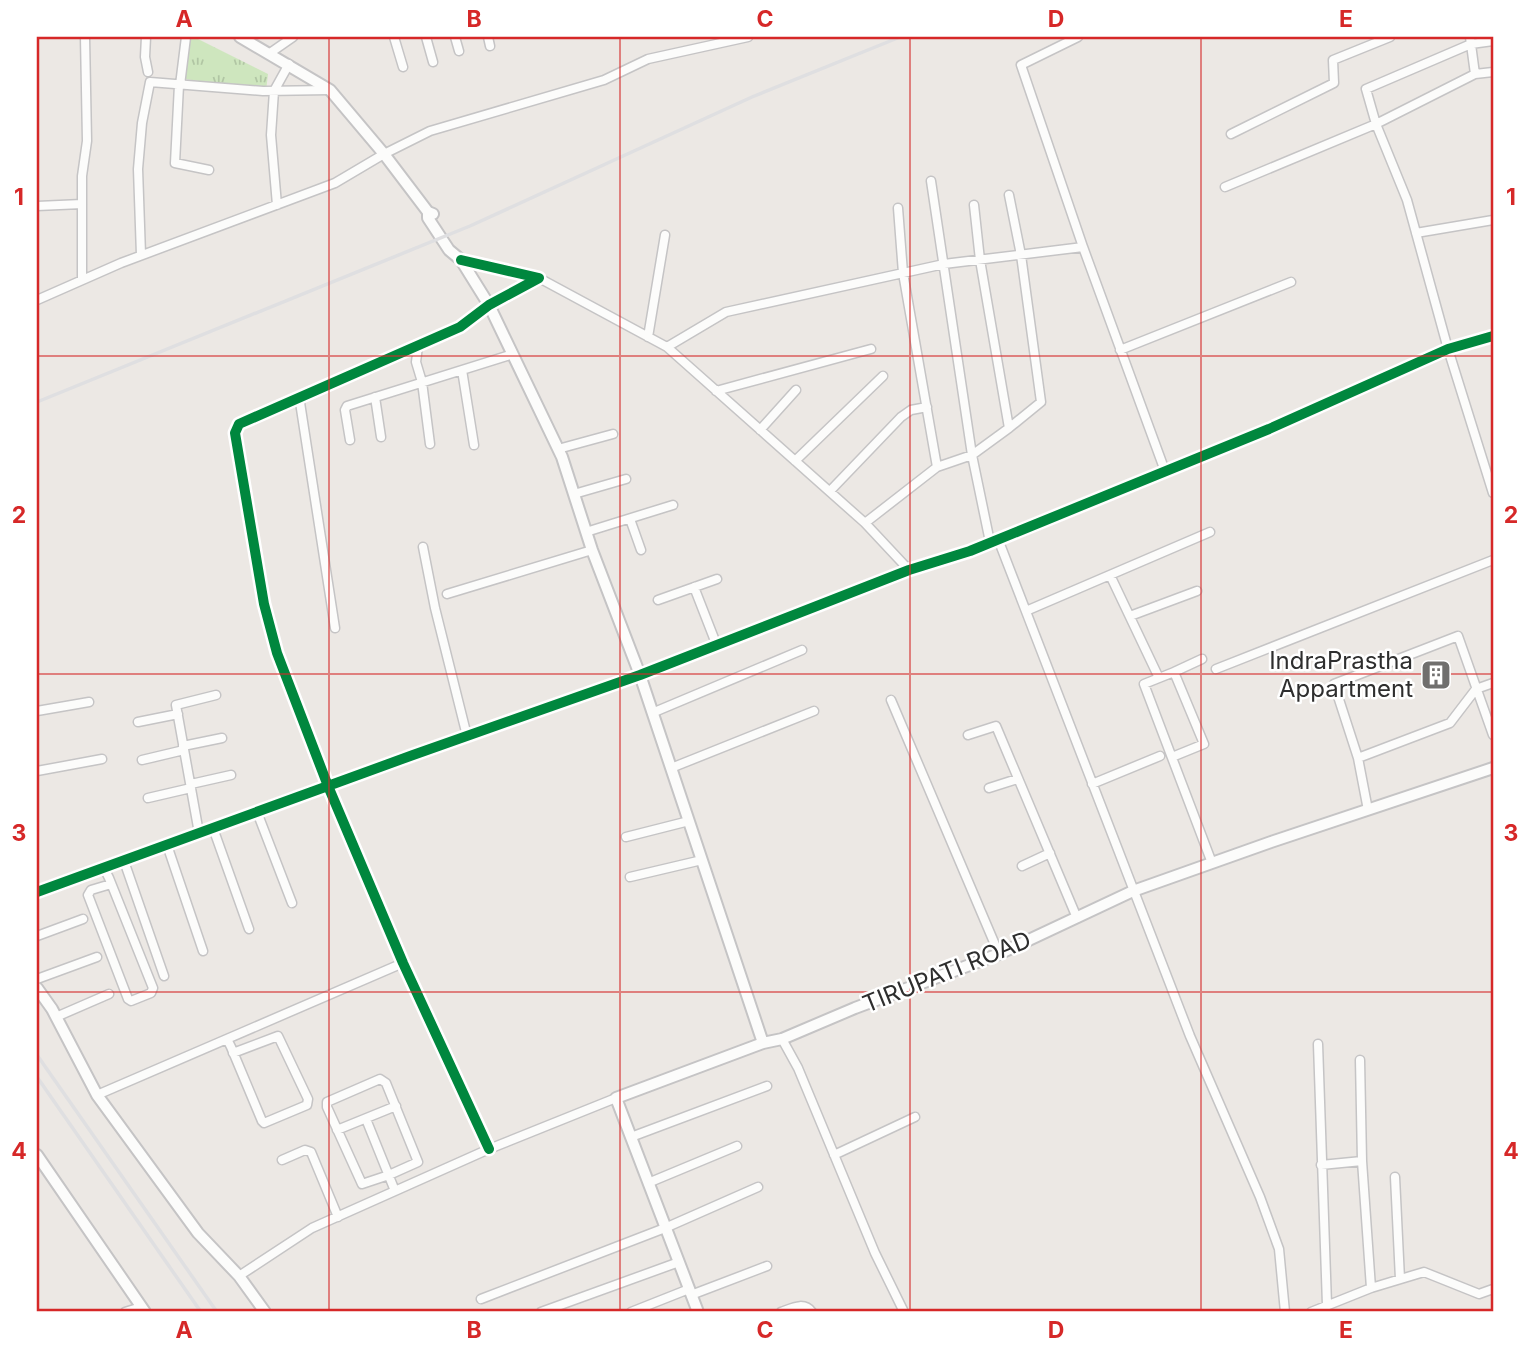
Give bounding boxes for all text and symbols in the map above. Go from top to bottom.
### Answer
text: A [175,5,193,33]
text: B [466,5,482,33]
text: C [756,5,774,33]
text: D [1048,5,1064,33]
text: E [1339,5,1353,33]
text: 1 [14,183,24,211]
text: 1 [1506,183,1516,211]
text: 2 [12,501,26,529]
text: 2 [1504,501,1518,529]
place label: IndraPrastha Appartment [1269,646,1413,703]
building icon: IndraPrastha Appartment [1419,658,1453,692]
text: 3 [12,819,26,847]
text: 3 [1504,819,1518,847]
street label: TIRUPATI ROAD [858,925,1035,1018]
text: 4 [11,1137,27,1165]
text: 4 [1503,1137,1519,1165]
text: A [175,1316,193,1344]
text: B [466,1316,482,1344]
text: C [756,1316,774,1344]
text: D [1048,1316,1064,1344]
text: E [1339,1316,1353,1344]

